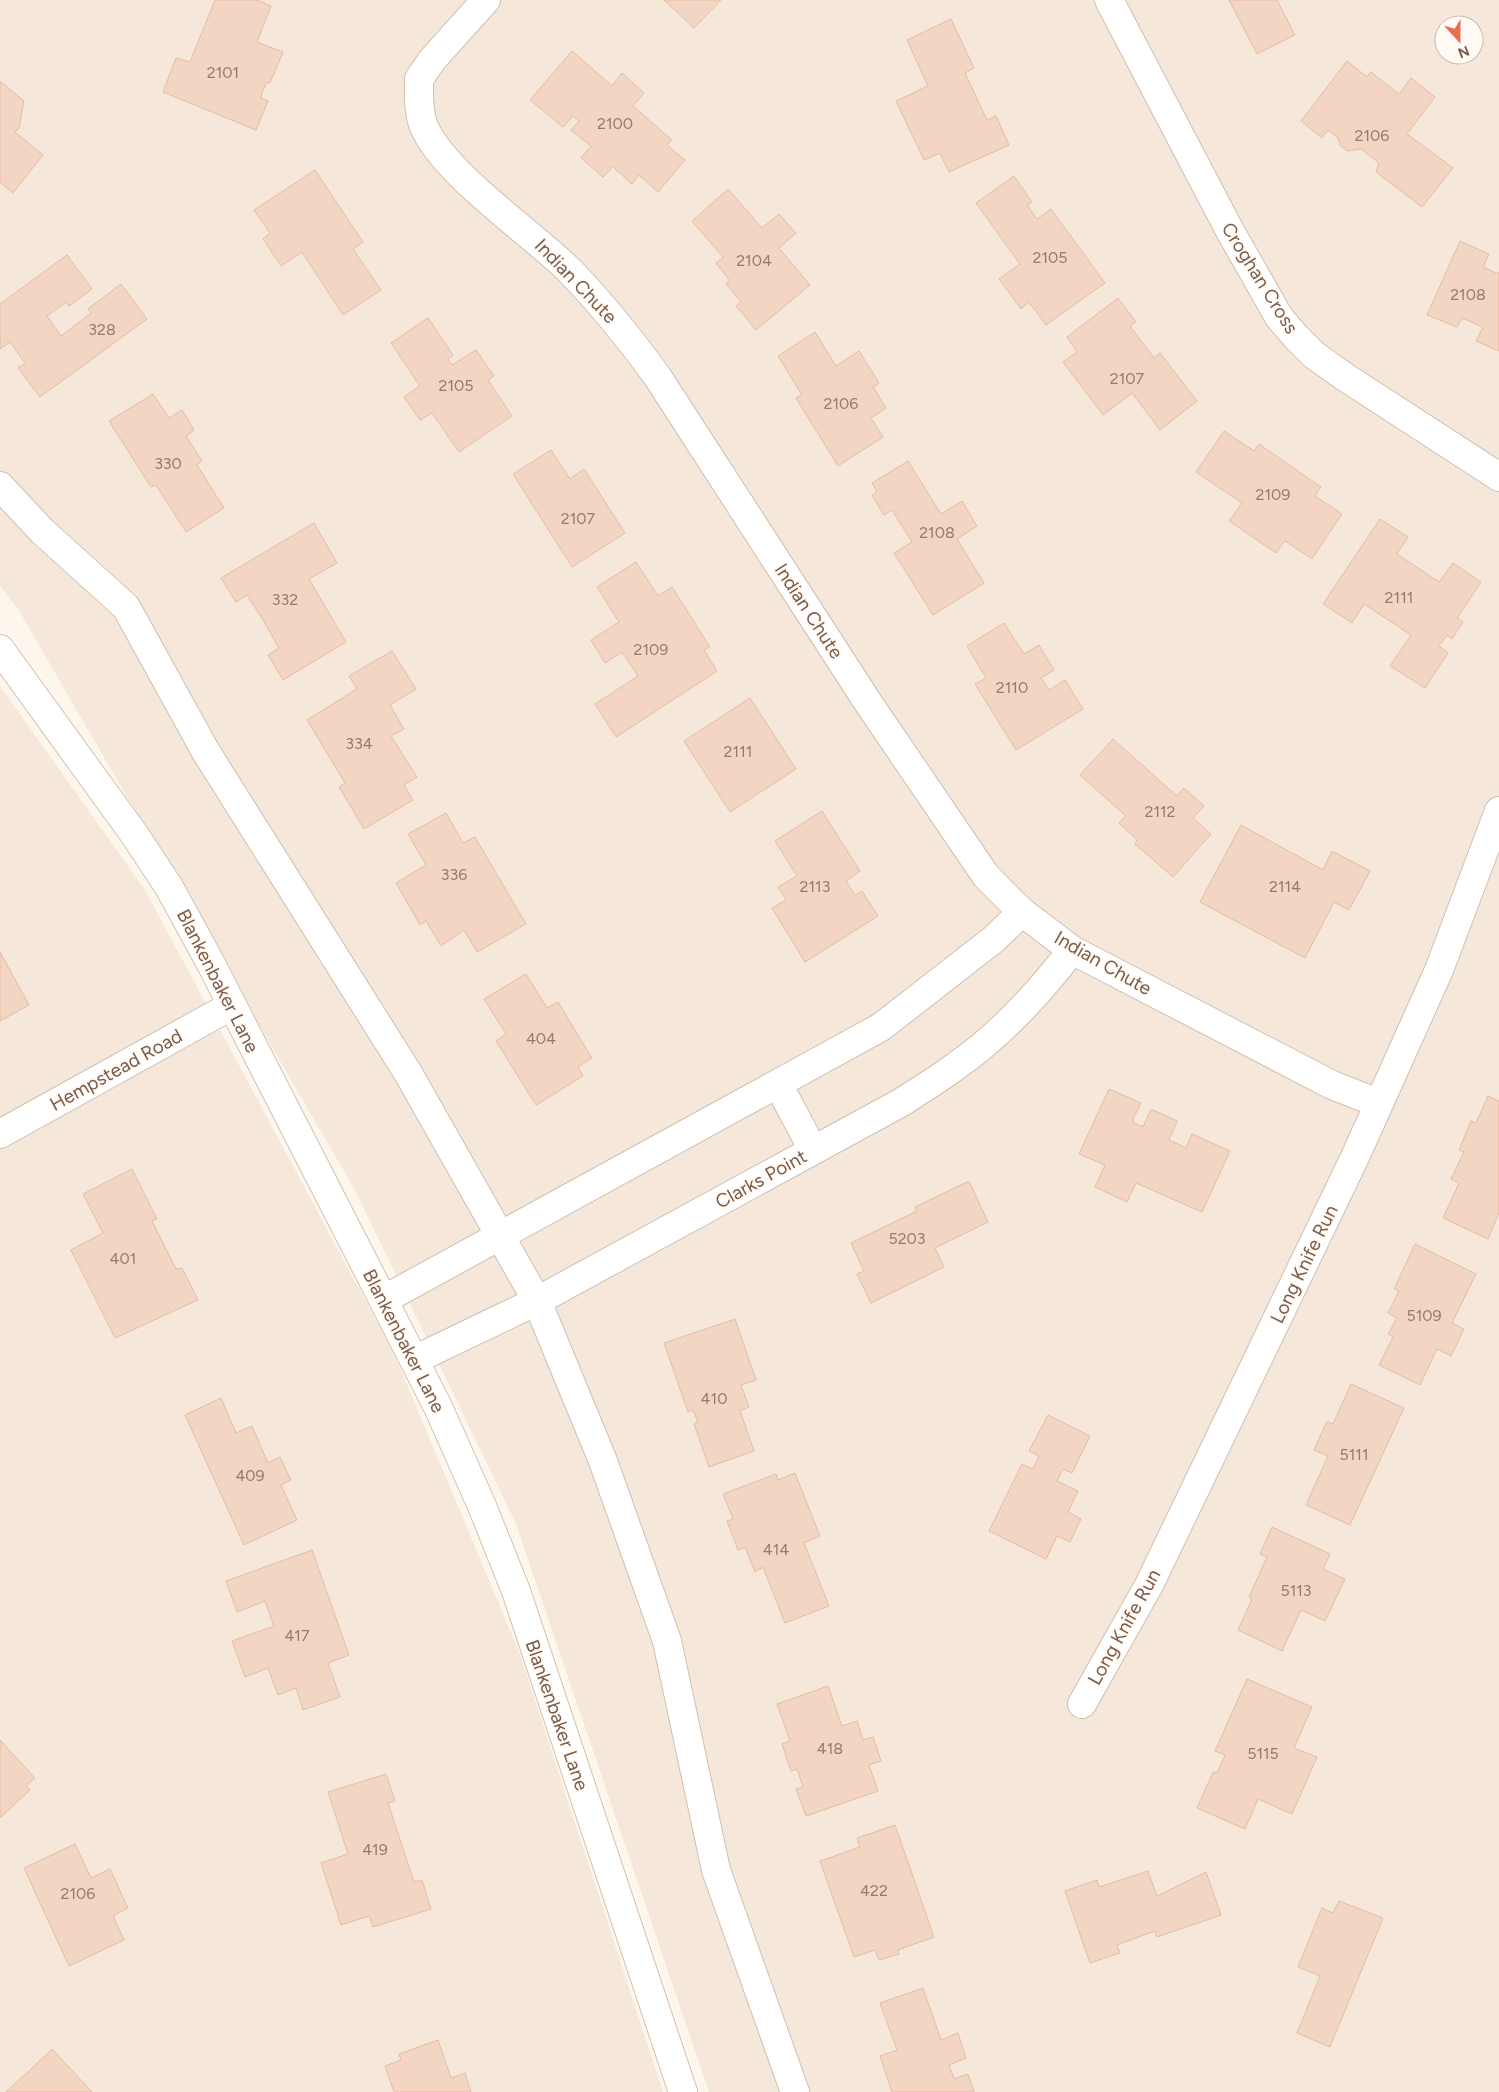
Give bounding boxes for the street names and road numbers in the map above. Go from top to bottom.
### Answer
street label: Croghan Cross [1217,218,1303,338]
street label: Indian Chute [530,234,622,328]
street label: Indian Chute [770,559,848,663]
street label: Blankenbaker Lane [172,905,264,1057]
street label: Indian Chute [1050,926,1156,1000]
street label: Hempstead Road [46,1024,186,1116]
street label: Clarks Point [711,1145,811,1213]
street label: Long Knife Run [1265,1201,1343,1327]
street label: Blankenbaker Lane [358,1265,450,1417]
street label: Long Knife Run [1083,1565,1165,1689]
street label: Blankenbaker Lane [520,1637,594,1793]

